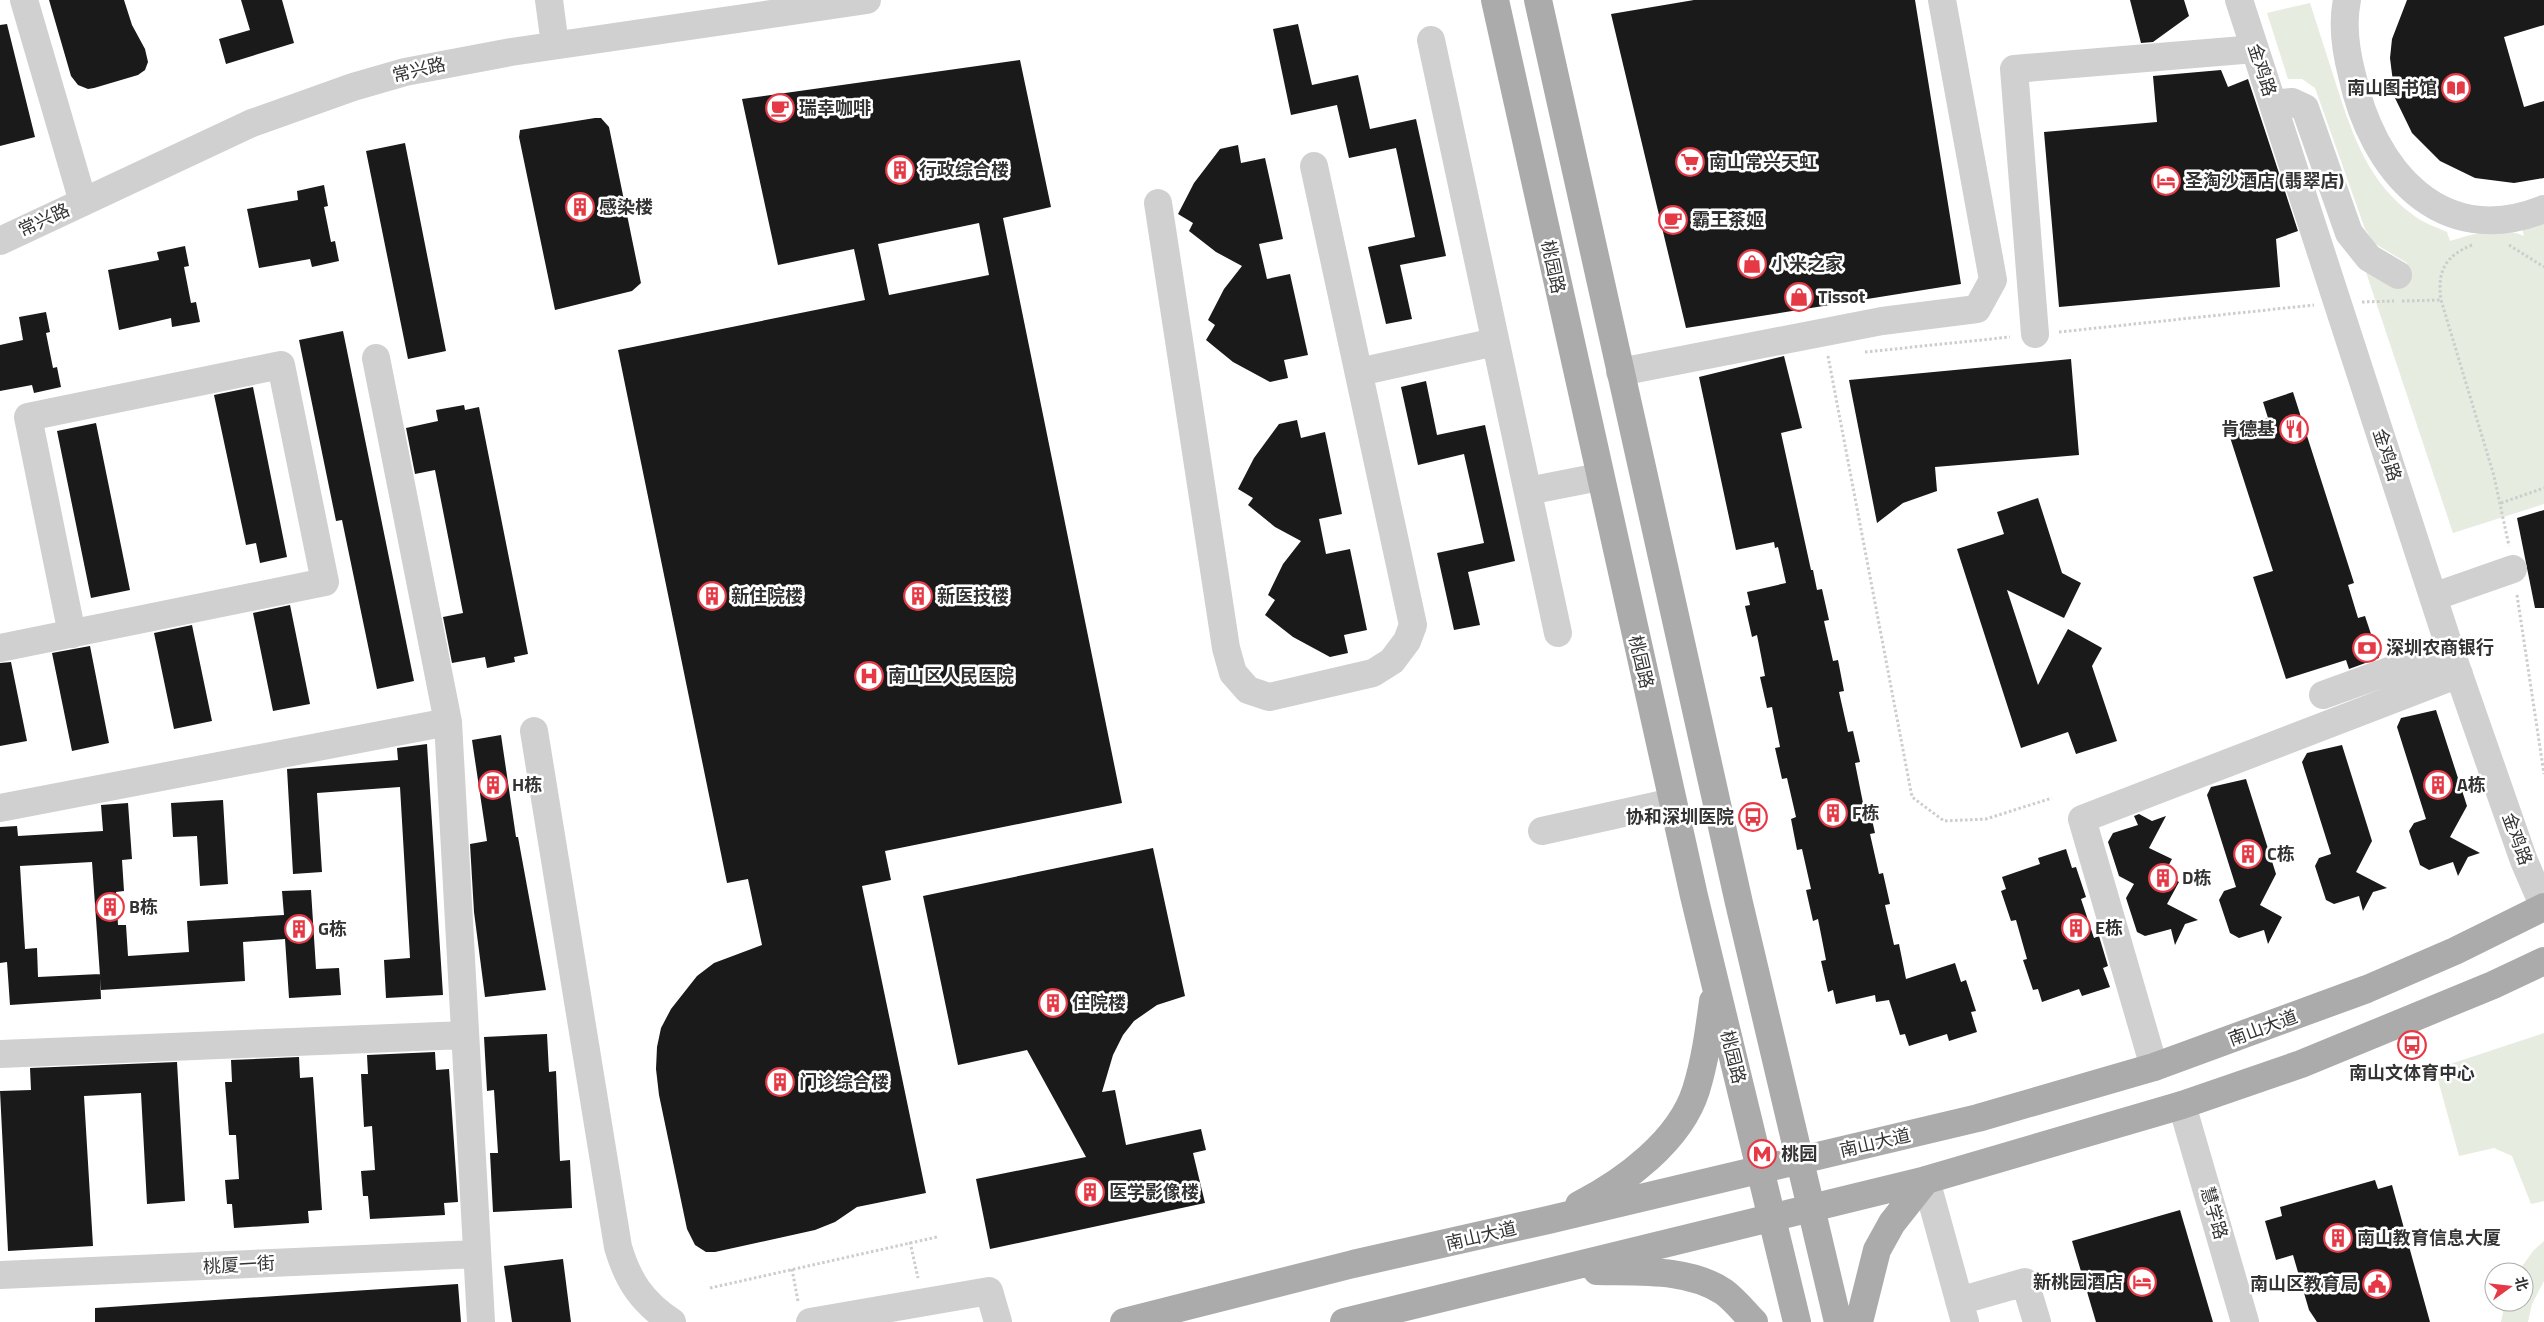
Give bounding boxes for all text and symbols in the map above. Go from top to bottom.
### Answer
street label: 金鸡路 [2241,40,2284,100]
street label: 常兴路 [390,50,448,89]
library icon: 南山图书馆 [2441,73,2471,103]
place label: 南山图书馆 [2347,74,2437,101]
cafe icon: 瑞幸咖啡 [765,93,795,123]
place label: 瑞幸咖啡 [799,94,871,121]
supermarket icon: 南山常兴天虹 [1675,147,1705,177]
place label: 南山常兴天虹 [1709,148,1817,175]
building icon: 行政综合楼 [885,155,915,185]
place label: 行政综合楼 [919,156,1009,183]
hotel icon: 圣淘沙酒店 (翡翠店) [2151,166,2181,196]
place label: 圣淘沙酒店 (翡翠店) [2185,167,2344,194]
building icon: 感染楼 [565,192,595,222]
place label: 感染楼 [599,193,653,220]
street label: 常兴路 [14,196,74,243]
cafe icon: 霸王茶姬 [1658,205,1688,235]
place label: 霸王茶姬 [1692,206,1764,233]
street label: 桃园路 [1535,238,1572,296]
shop icon: 小米之家 [1737,249,1767,279]
place label: 小米之家 [1771,250,1843,277]
shop icon: Tissot [1784,282,1814,312]
place label: Tissot [1818,283,1866,310]
restaurant icon: 肯德基 [2279,414,2309,444]
place label: 肯德基 [2221,415,2275,442]
street label: 金鸡路 [2366,425,2409,485]
building icon: 新住院楼 [697,581,727,611]
building icon: 新医技楼 [903,581,933,611]
place label: 新住院楼 [731,582,803,609]
place label: 新医技楼 [937,582,1009,609]
street label: 桃园路 [1622,633,1661,691]
bank icon: 深圳农商银行 [2352,633,2382,663]
place label: 深圳农商银行 [2386,634,2494,661]
hospital icon: 南山区人民医院 [854,661,884,691]
place label: 南山区人民医院 [888,662,1014,689]
building icon: H栋 [478,770,508,800]
building icon: A栋 [2423,770,2453,800]
place label: H栋 [512,771,542,798]
place label: A栋 [2457,771,2486,798]
building icon: F栋 [1818,798,1848,828]
place label: F栋 [1852,799,1880,826]
bus stop icon: 协和深圳医院 [1738,802,1768,832]
place label: 协和深圳医院 [1626,803,1734,830]
street label: 金鸡路 [2496,809,2539,869]
building icon: C栋 [2233,839,2263,869]
place label: C栋 [2267,840,2295,867]
building icon: D栋 [2148,863,2178,893]
place label: D栋 [2182,864,2211,891]
building icon: B栋 [95,892,125,922]
place label: B栋 [129,893,158,920]
building icon: E栋 [2061,913,2091,943]
building icon: G栋 [284,914,314,944]
place label: E栋 [2095,914,2123,941]
place label: G栋 [318,915,347,942]
building icon: 住院楼 [1038,988,1068,1018]
place label: 住院楼 [1072,989,1126,1016]
street label: 南山大道 [2224,1003,2301,1053]
street label: 桃园路 [1714,1027,1753,1086]
bus stop icon: 南山文体育中心 [2397,1030,2427,1060]
place label: 南山文体育中心 [2349,1059,2475,1086]
building icon: 门诊综合楼 [765,1067,795,1097]
place label: 门诊综合楼 [799,1068,889,1095]
street label: 南山大道 [1837,1121,1913,1164]
metro station icon: 桃园 [1747,1139,1777,1169]
place label: 桃园 [1781,1140,1817,1167]
building icon: 医学影像楼 [1075,1177,1105,1207]
place label: 医学影像楼 [1109,1178,1199,1205]
street label: 慧学路 [2194,1183,2235,1243]
street label: 南山大道 [1443,1214,1519,1257]
building icon: 南山教育信息大厦 [2323,1223,2353,1253]
place label: 南山教育信息大厦 [2357,1224,2501,1251]
street label: 桃厦一街 [202,1249,276,1280]
north arrow [2484,1262,2534,1312]
hotel icon: 新桃园酒店 [2127,1267,2157,1297]
place label: 新桃园酒店 [2033,1268,2123,1295]
public building icon: 南山区教育局 [2362,1269,2392,1299]
place label: 南山区教育局 [2250,1270,2358,1297]
text: 北 [2510,1274,2534,1293]

